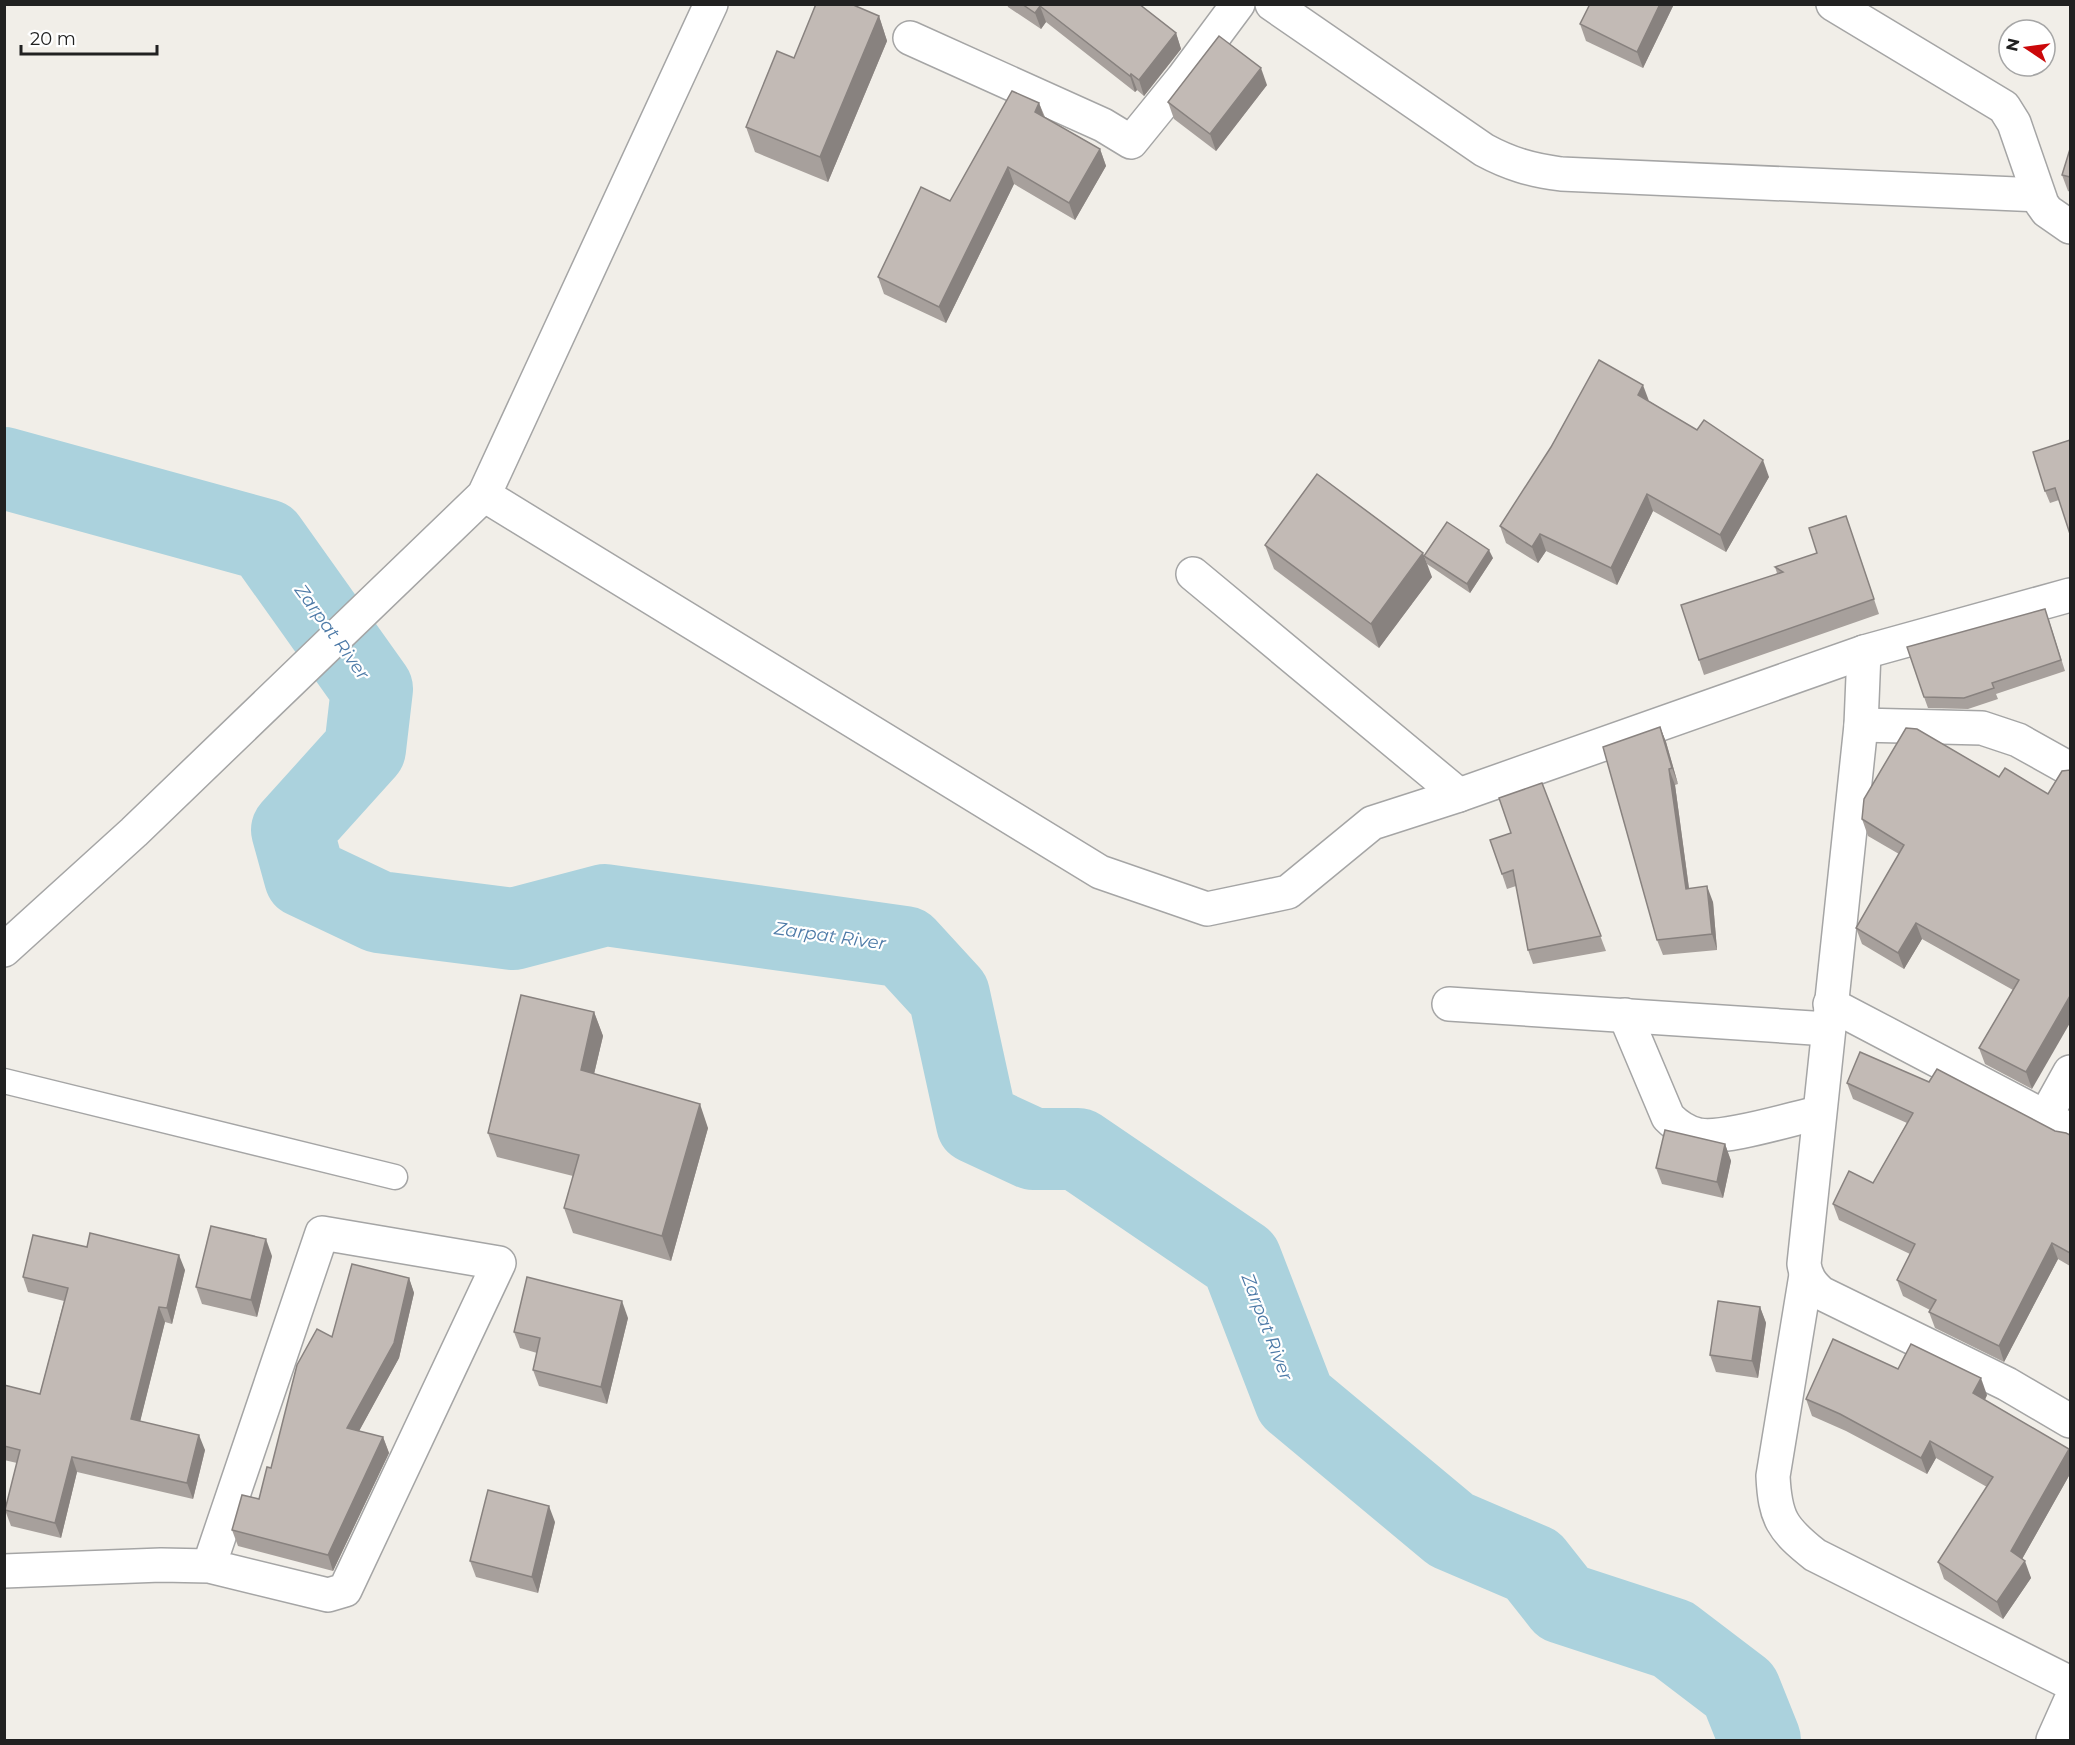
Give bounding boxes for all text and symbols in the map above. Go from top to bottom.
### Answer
scale bar [21,18,158,56]
north arrow [1997,18,2057,78]
text: 20 m [30,28,76,50]
text: N [2002,36,2024,53]
water label: Zarpat River [289,579,374,685]
water label: Zarpat River [772,917,888,955]
water label: Zarpat River [1236,1270,1298,1384]

